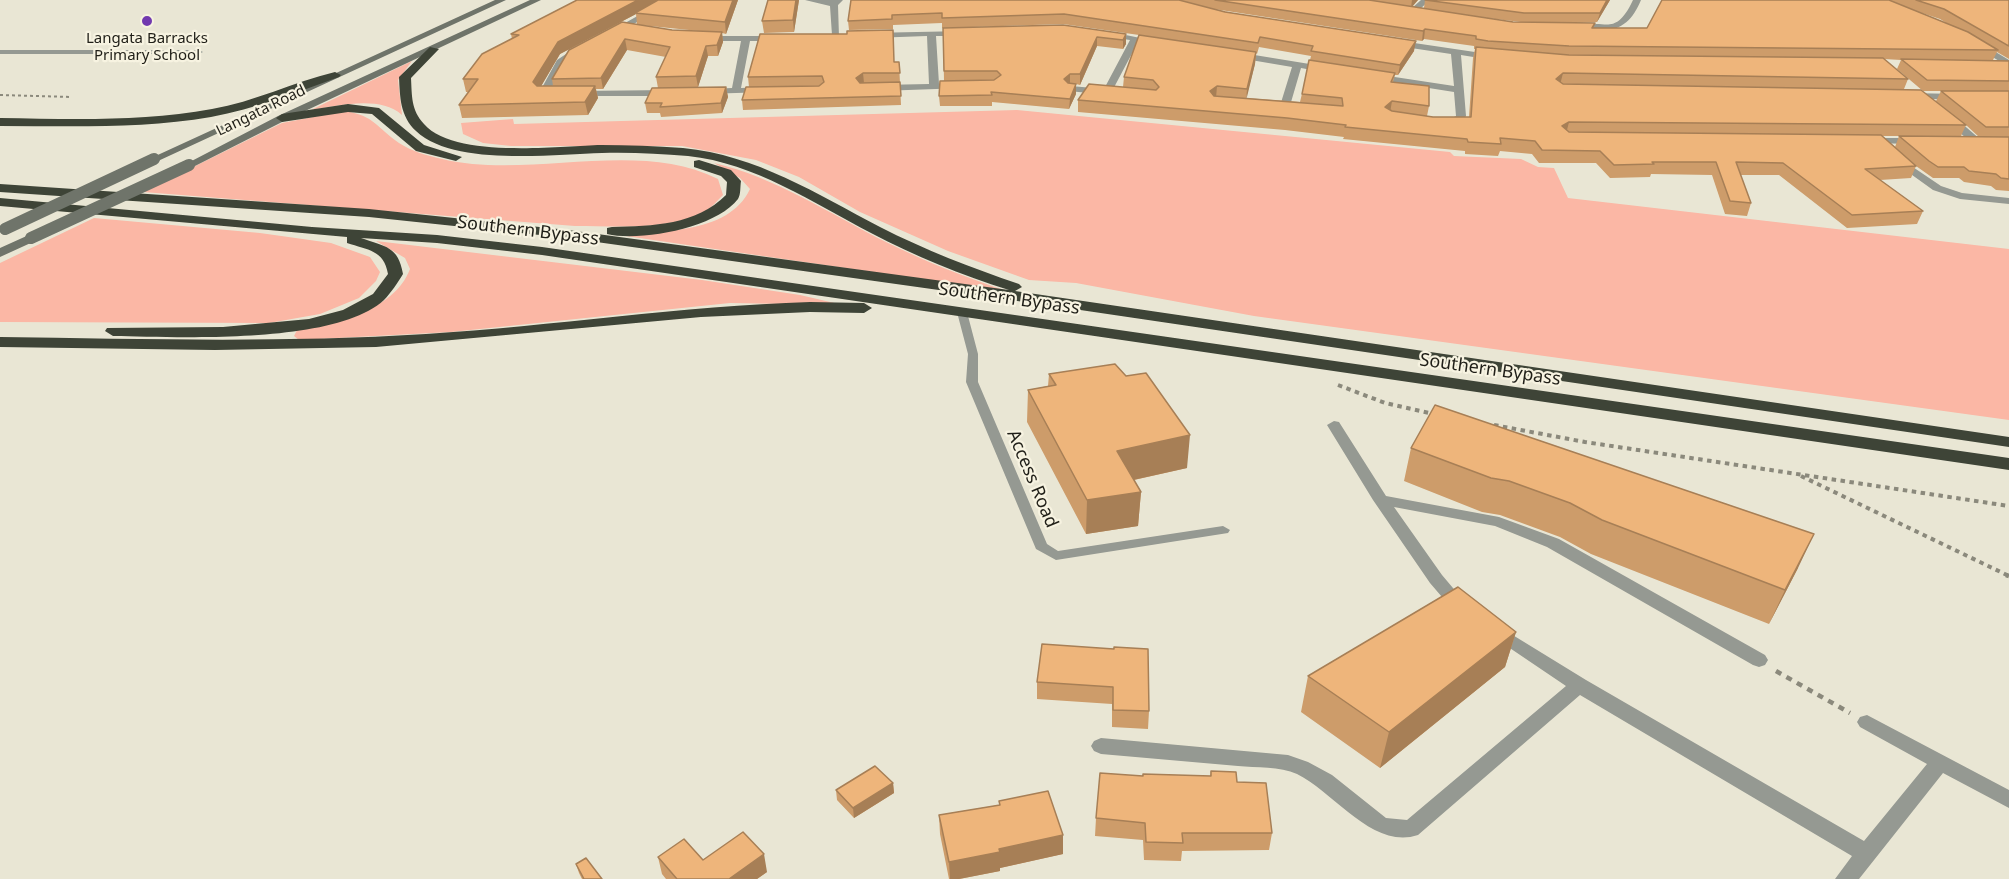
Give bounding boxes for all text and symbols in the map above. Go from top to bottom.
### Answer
marker: Langata Barracks Primary School [140,14,154,28]
place label: Langata Barracks Primary School [86,30,208,65]
street label: Langata Road [213,82,309,140]
street label: Southern Bypass [456,212,600,250]
street label: Southern Bypass [937,278,1081,320]
street label: Southern Bypass [1418,349,1562,391]
street label: Access Road [1002,427,1062,531]

